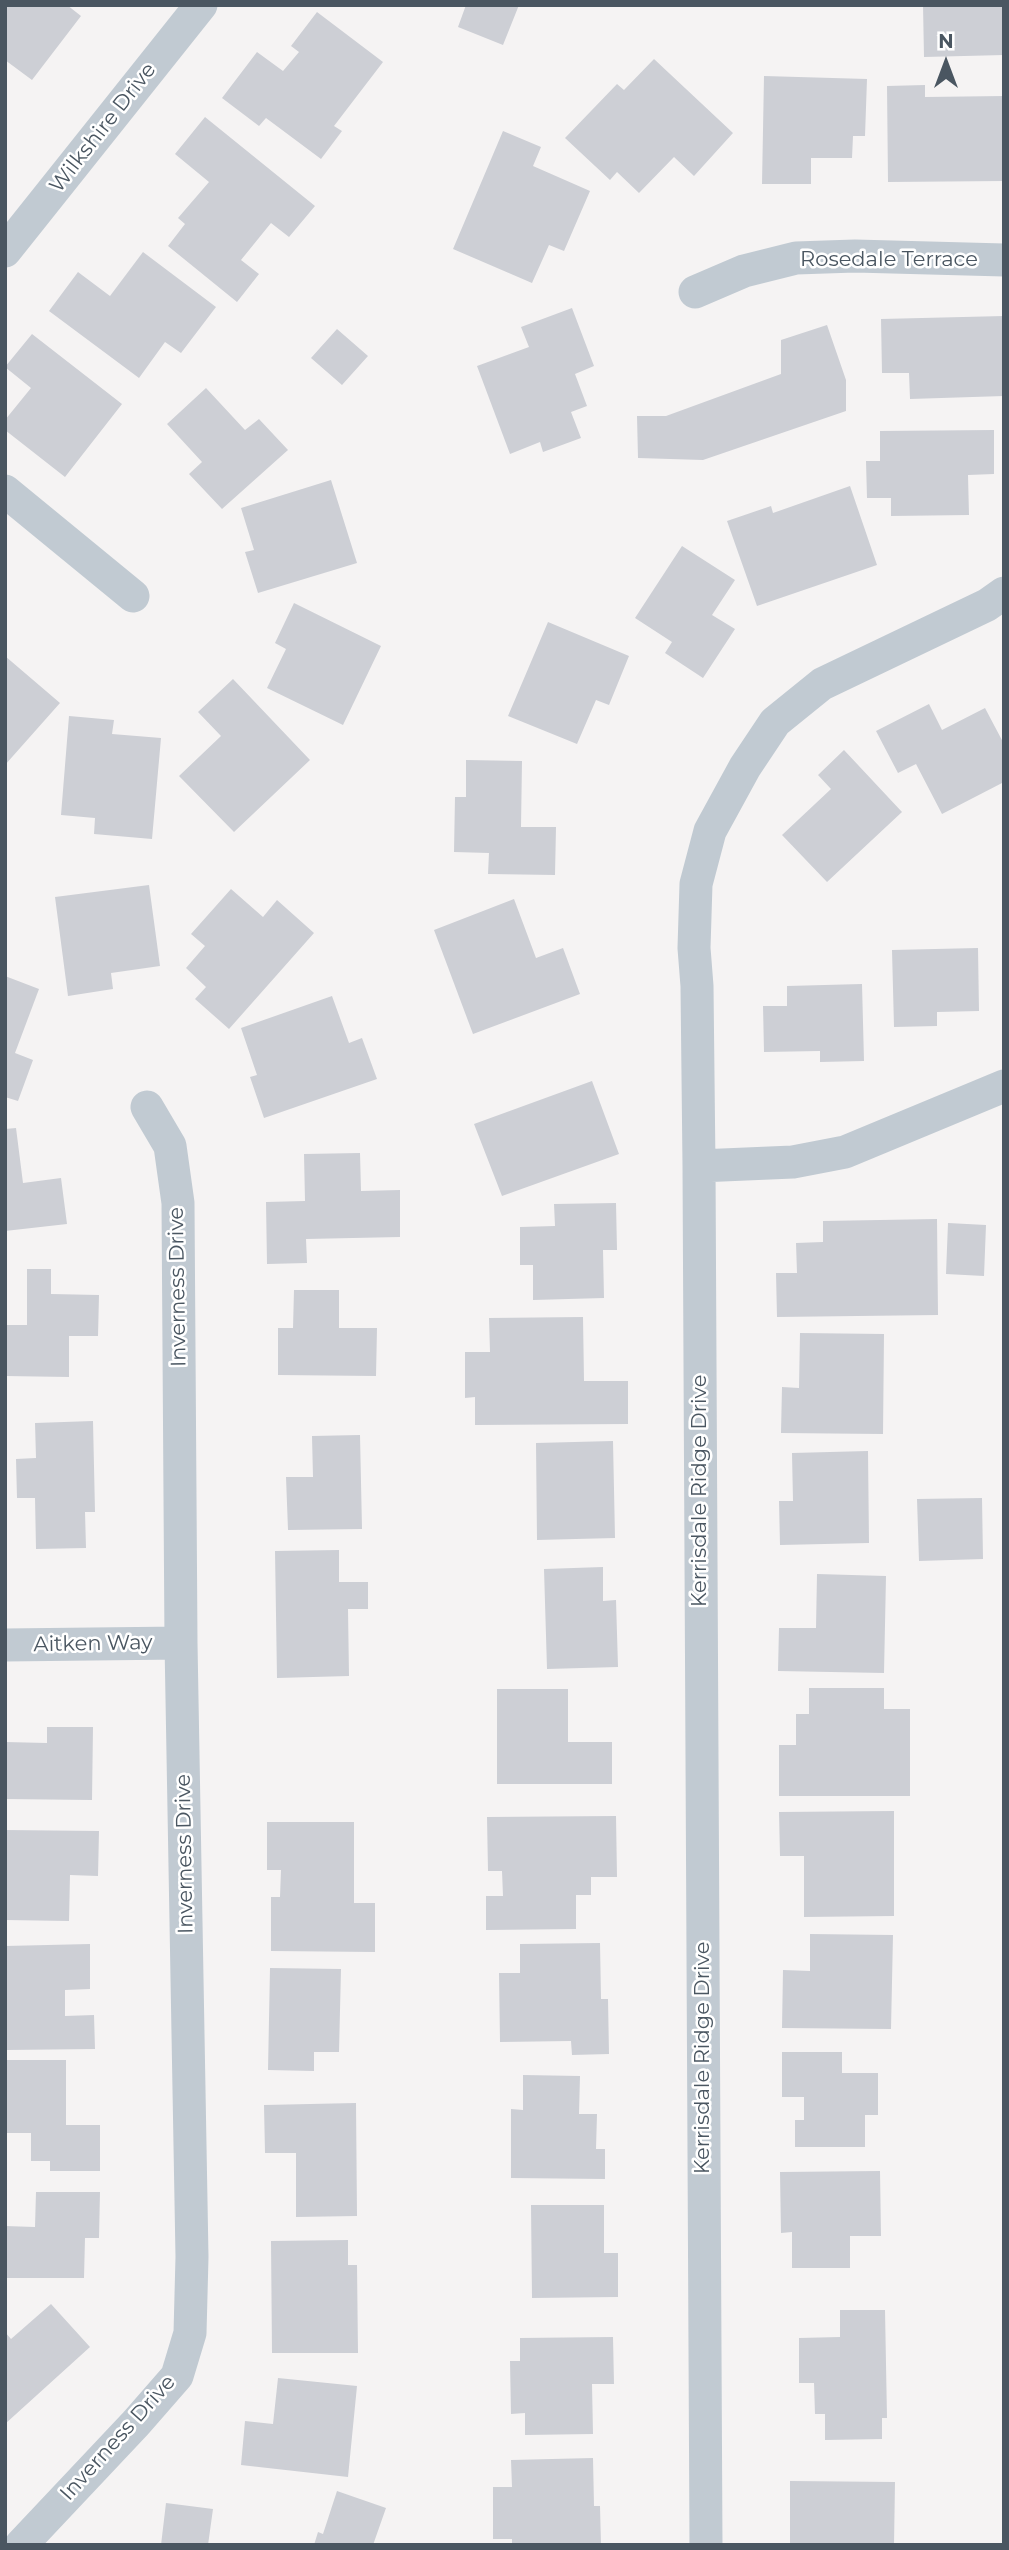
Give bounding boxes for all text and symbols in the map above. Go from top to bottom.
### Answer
north arrow [911,28,981,98]
text: N [938,30,954,53]
street label: Wilkshire Drive [44,58,162,198]
street label: Rosedale Terrace [800,247,978,273]
street label: Inverness Drive [164,1207,192,1367]
street label: Kerrisdale Ridge Drive [687,1375,713,1607]
street label: Aitken Way [33,1630,153,1658]
street label: Inverness Drive [171,1774,199,1934]
street label: Kerrisdale Ridge Drive [690,1942,716,2174]
street label: Inverness Drive [55,2370,181,2506]

